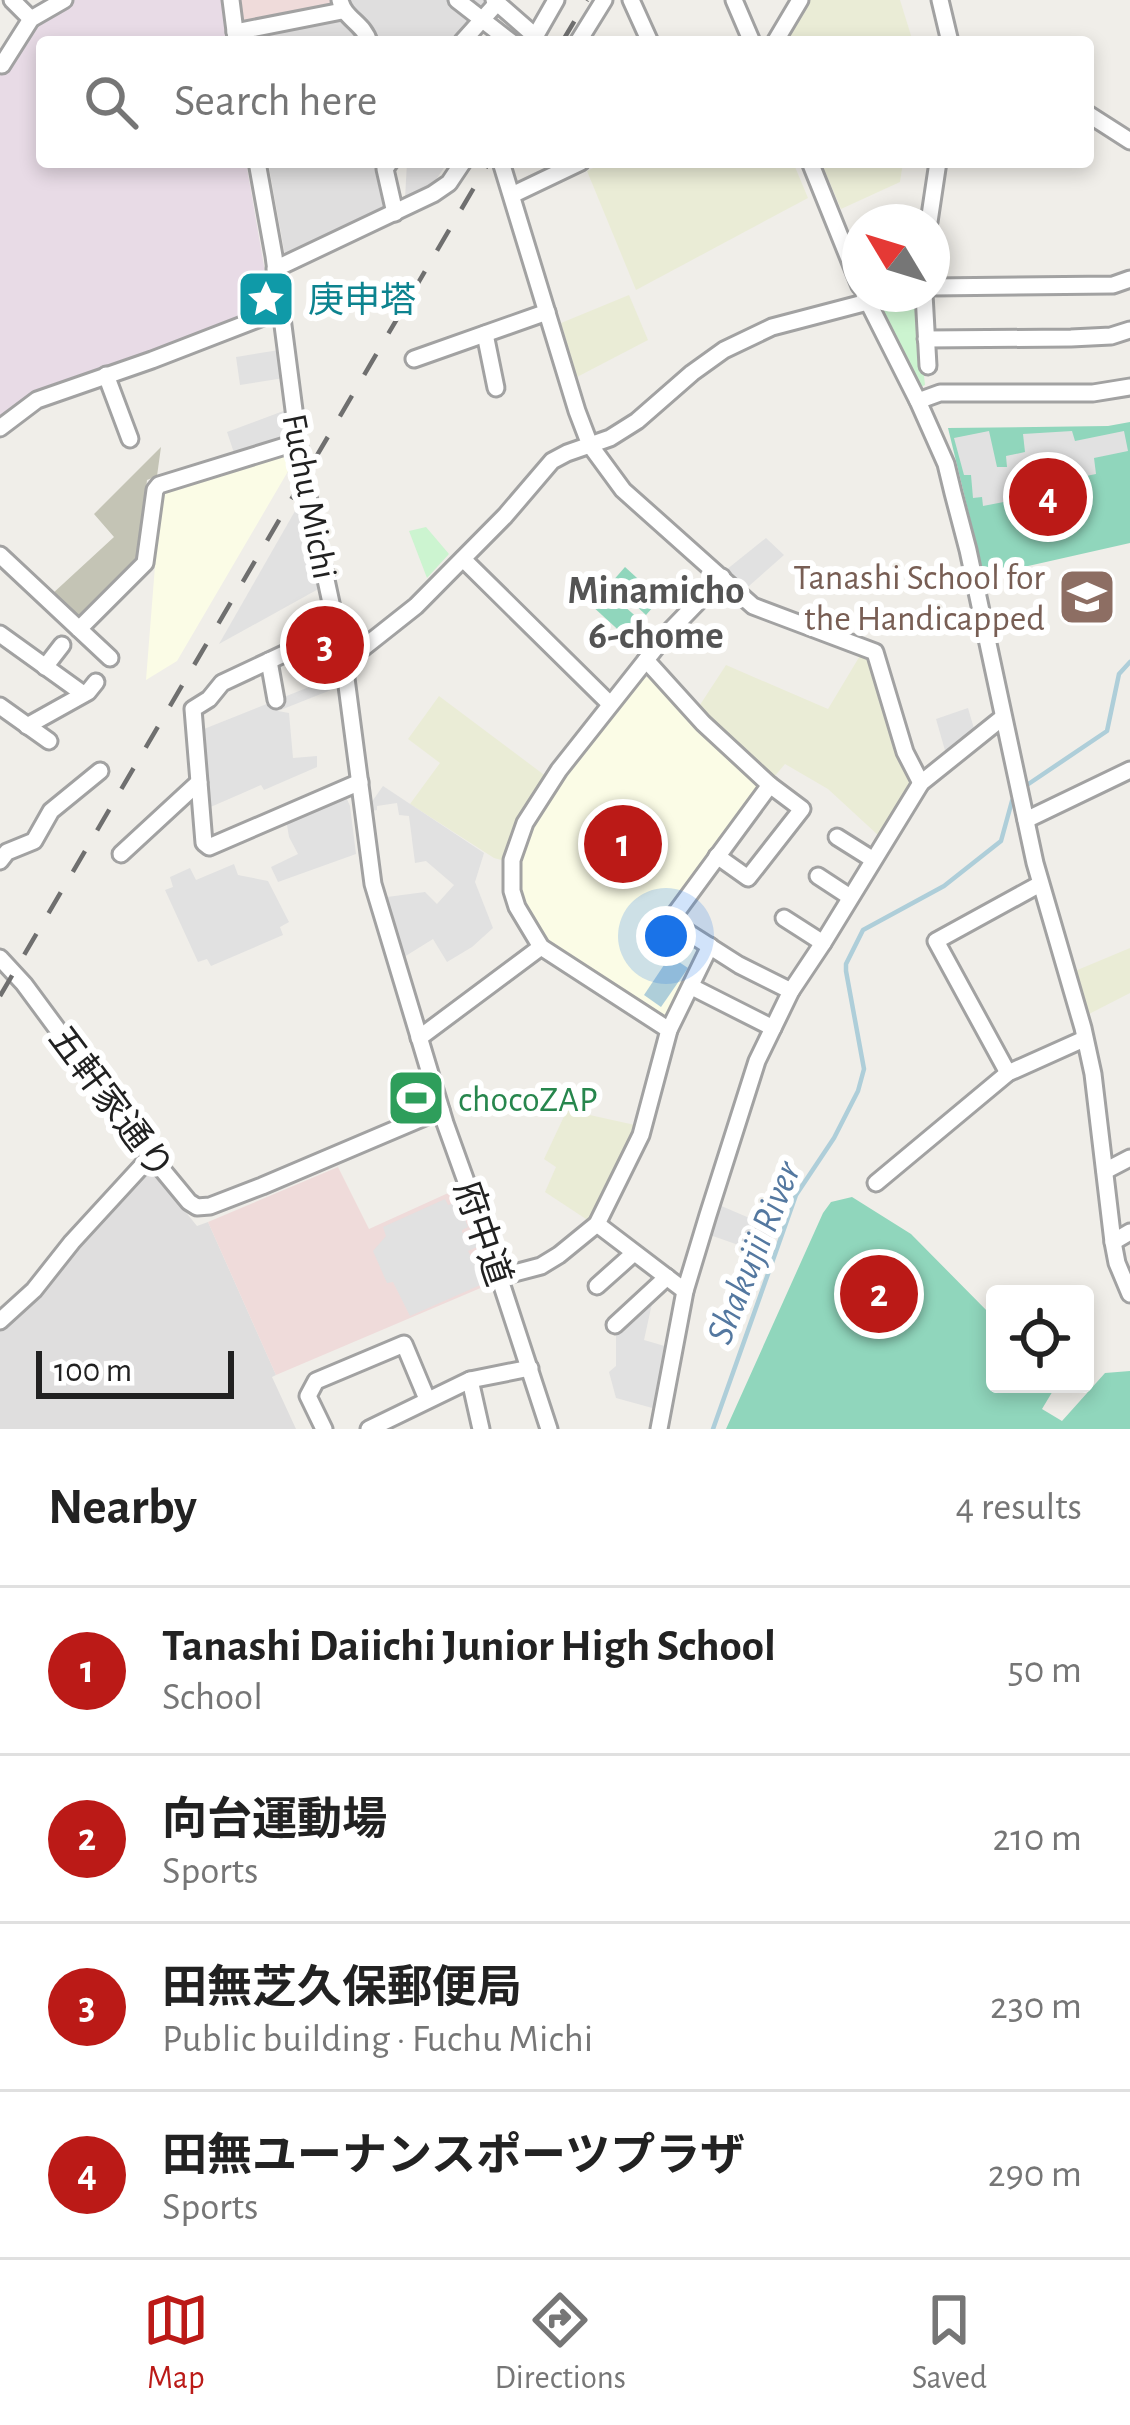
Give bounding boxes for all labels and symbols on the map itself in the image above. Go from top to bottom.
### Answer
north arrow [842,204,950,312]
place icon: 庚申塔 [235,268,297,330]
place label: 庚申塔 [308,281,416,319]
street label: Fuchu Michi [275,411,343,582]
pin: 4 [1009,452,1087,542]
place label: Tanashi School for the Handicapped [793,560,1045,637]
school or university icon: Tanashi School for the Handicapped [1056,566,1118,628]
district label: Minamicho 6-chome [568,572,744,656]
pin: 3 [286,600,364,690]
pin: 1 [584,799,662,889]
your location [636,906,696,966]
street label: 五軒家通り [42,1019,181,1186]
sports icon: chocoZAP [385,1067,447,1129]
place label: chocoZAP [458,1082,598,1118]
water label: Shakujii River [700,1155,809,1350]
street label: 府中道 [448,1176,519,1291]
pin: 2 [840,1249,918,1339]
scale bar [36,1345,234,1398]

